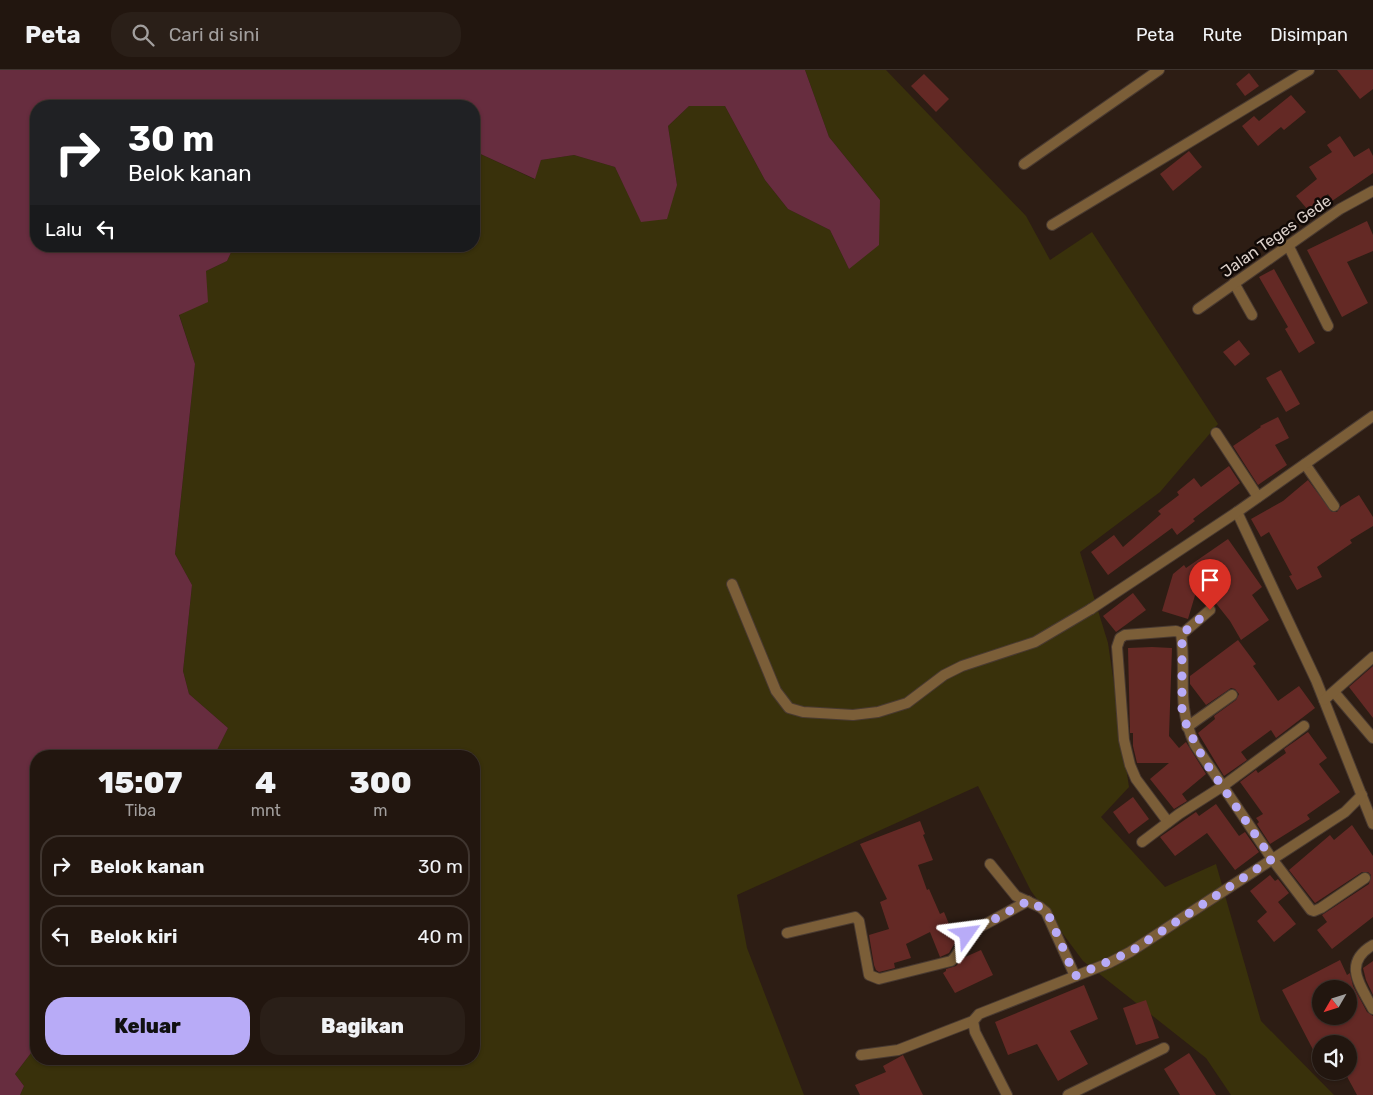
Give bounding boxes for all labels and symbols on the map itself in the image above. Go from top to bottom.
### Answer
street label: Jalan Teges Gede [1217,191,1335,281]
pin [1189,559,1231,610]
position arrow [940,907,992,959]
north arrow [1312,980,1358,1025]

